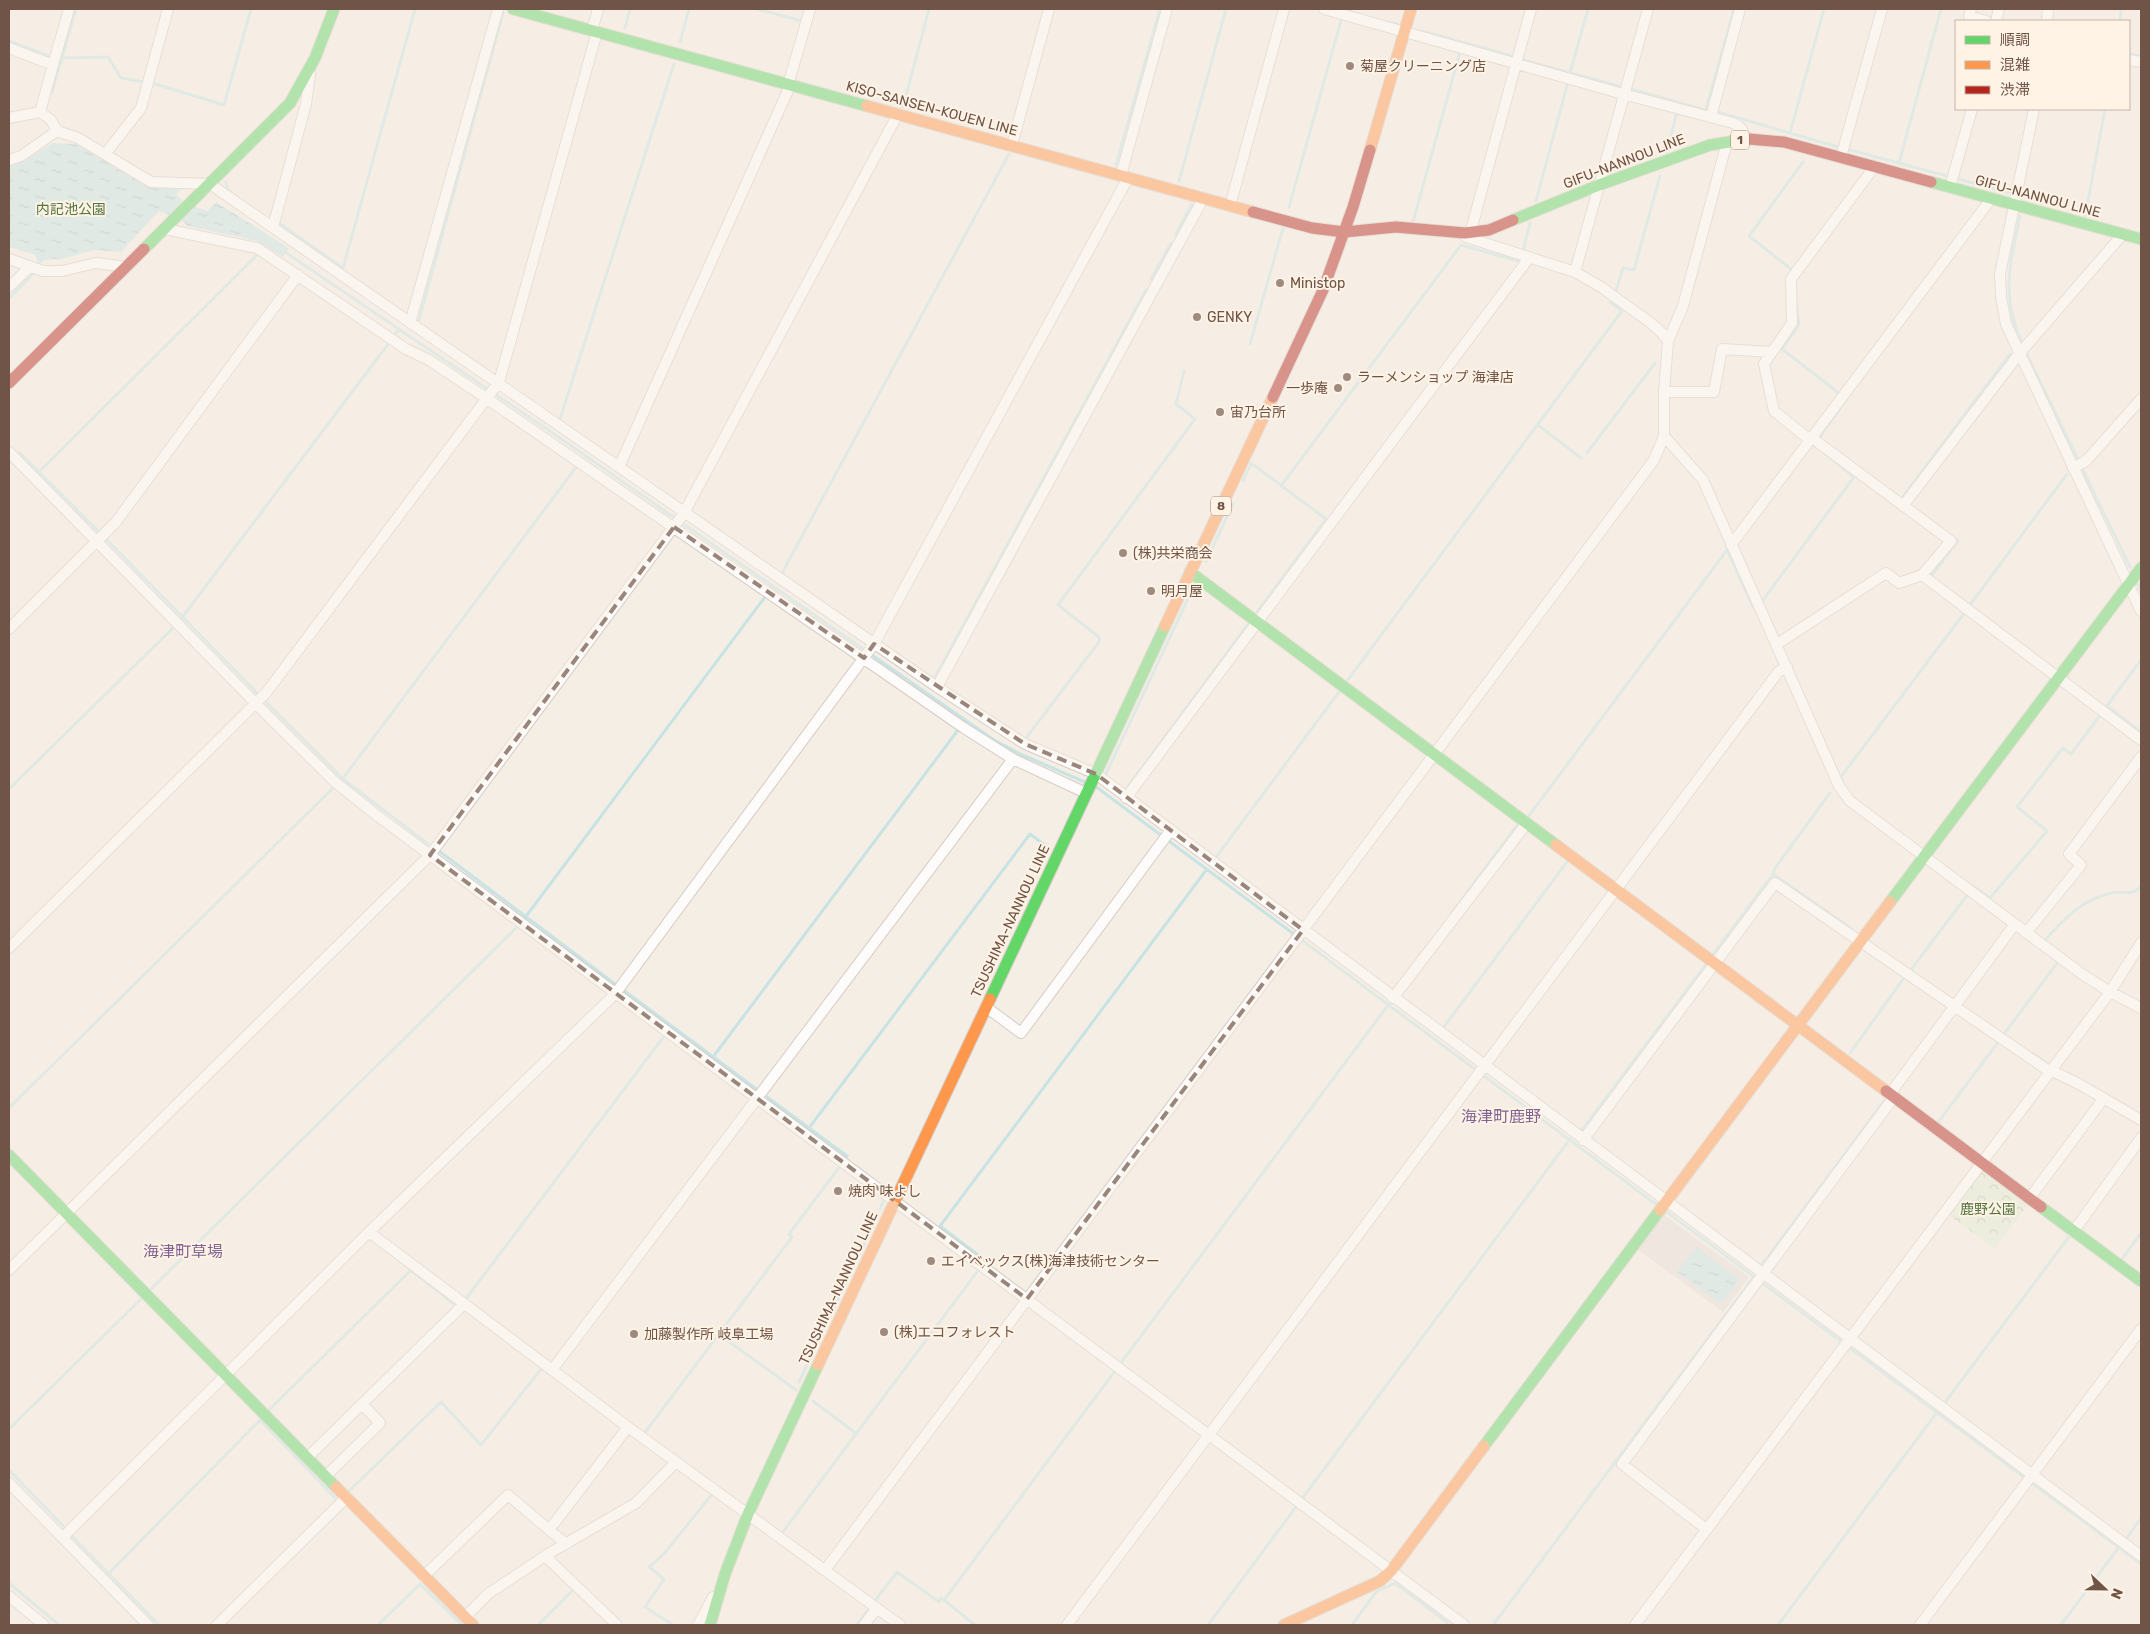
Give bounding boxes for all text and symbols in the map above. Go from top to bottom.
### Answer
legend [1955,20,2130,110]
text: 順調 [2000,31,2030,49]
text: 混雑 [2000,56,2030,74]
place label: 菊屋クリーニング店 [1360,58,1486,75]
marker: 菊屋クリーニング店 [1344,60,1356,72]
street label: KISO-SANSEN-KOUEN LINE [844,77,1020,140]
text: 渋滞 [2000,81,2030,99]
street label: GIFU-NANNOU LINE [1561,130,1688,193]
road number: 1 [1731,130,1749,150]
street label: GIFU-NANNOU LINE [1973,172,2102,221]
park label: 内記池公園 [36,201,106,218]
place label: Ministop [1290,275,1345,292]
marker: Ministop [1274,277,1286,289]
place label: GENKY [1207,309,1252,326]
marker: GENKY [1191,311,1203,323]
place label: ラーメンショップ 海津店 [1357,369,1514,386]
marker: ラーメンショップ 海津店 [1341,371,1353,383]
place label: 一歩庵 [1286,380,1328,397]
marker: 一歩庵 [1332,382,1344,394]
place label: 宙乃台所 [1230,404,1286,421]
marker: 宙乃台所 [1214,406,1226,418]
road number: 8 [1211,496,1231,516]
place label: (株)共栄商会 [1133,545,1213,562]
marker: (株)共栄商会 [1117,547,1129,559]
place label: 明月屋 [1161,583,1203,600]
marker: 明月屋 [1145,585,1157,597]
street label: TSUSHIMA-NANNOU LINE [967,842,1053,1001]
district label: 海津町鹿野 [1461,1107,1541,1126]
place label: 焼肉 味よし [848,1183,921,1200]
marker: 焼肉 味よし [832,1185,844,1197]
park label: 鹿野公園 [1960,1201,2016,1218]
street label: TSUSHIMA-NANNOU LINE [795,1209,881,1368]
district label: 海津町草場 [143,1242,223,1261]
place label: エイベックス(株)海津技術センター [941,1253,1160,1270]
marker: エイベックス(株)海津技術センター [925,1255,937,1267]
place label: (株)エコフォレスト [894,1324,1016,1341]
place label: 加藤製作所 岐阜工場 [644,1326,773,1343]
marker: (株)エコフォレスト [878,1326,890,1338]
marker: 加藤製作所 岐阜工場 [628,1328,640,1340]
north arrow [2080,1564,2130,1614]
text: N [2107,1586,2126,1602]

